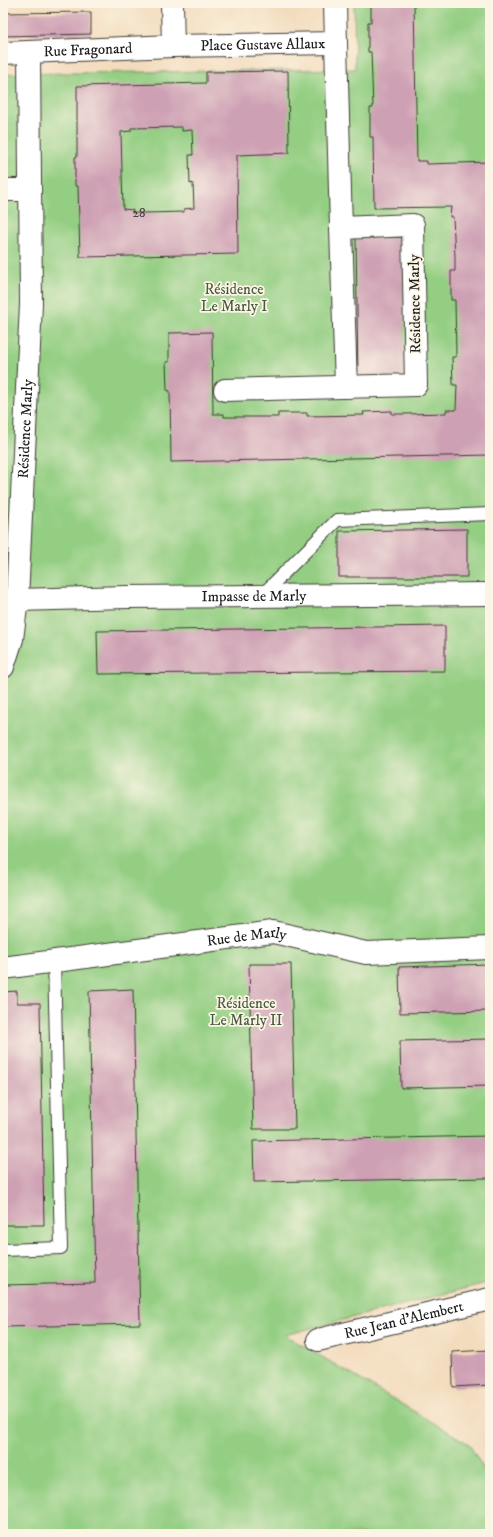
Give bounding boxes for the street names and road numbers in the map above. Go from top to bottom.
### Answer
street label: Place Gustave Allaux [200,34,326,55]
street label: Rue Fragonard [43,38,133,61]
street label: Résidence Marly [405,253,425,354]
street label: Résidence Marly [13,378,37,479]
street label: Impasse de Marly [201,586,307,606]
street label: Rue de Marly [206,922,290,950]
street label: Rue Jean d'Alembert [342,1296,465,1343]

